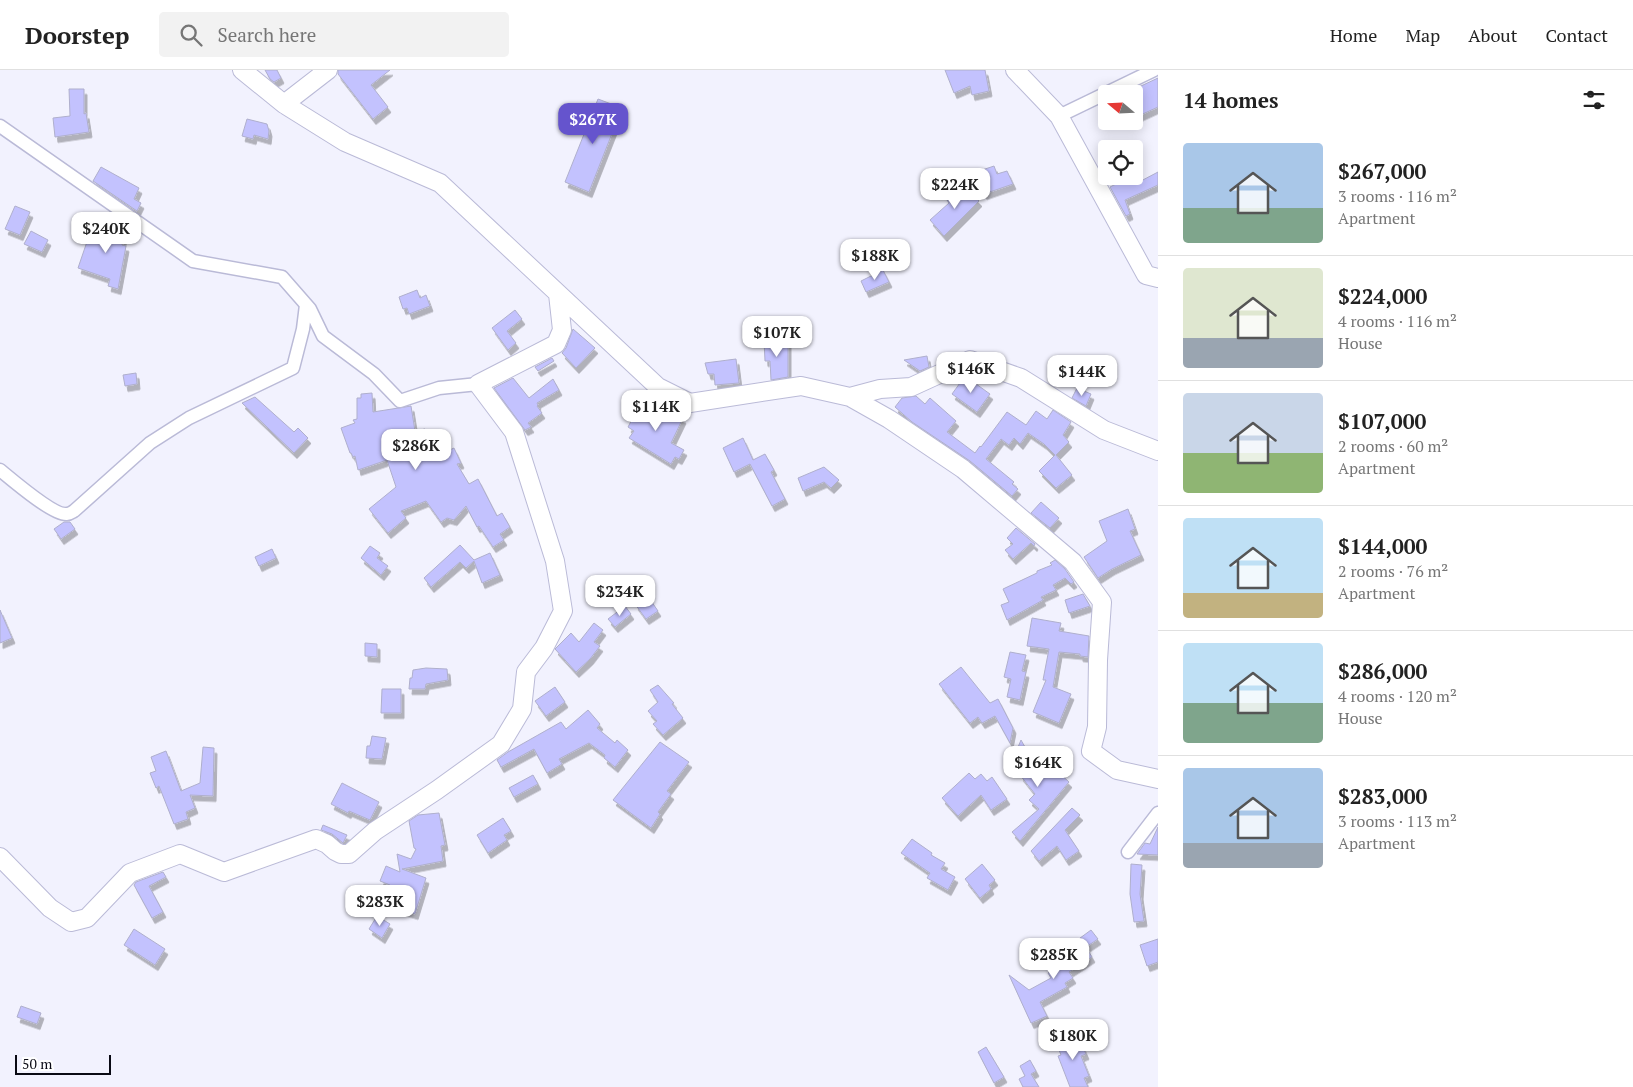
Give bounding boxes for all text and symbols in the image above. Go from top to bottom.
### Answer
search box [159,12,509,57]
text: Doorstep [25,19,129,51]
icon: search [177,21,205,49]
text: Search here [217,22,316,47]
text: Home [1330,23,1377,47]
text: Map [1405,23,1440,47]
text: About [1468,23,1517,47]
text: Contact [1545,23,1608,47]
north arrow [1098,85,1142,130]
map controls [1098,85,1143,185]
text: 14 homes [1183,86,1279,114]
icon: filters [1580,86,1608,114]
pin: $267K [558,102,628,145]
text: $267K [569,108,617,130]
button: locate [1098,140,1143,185]
text: $267,000 [1338,157,1426,185]
icon: home [1223,163,1283,223]
pin: $224K [920,168,990,210]
text: $224K [931,173,979,195]
text: 3 rooms · 116 m² [1338,185,1457,207]
text: Apartment [1338,207,1415,229]
pin: $240K [71,212,141,254]
text: $240K [82,217,130,239]
pin: $188K [840,238,910,281]
text: $188K [851,244,899,266]
text: $224,000 [1338,282,1427,310]
icon: home [1223,288,1283,348]
text: 4 rooms · 116 m² [1338,310,1457,332]
pin: $107K [742,316,812,358]
text: $107K [753,321,801,343]
text: House [1338,332,1383,354]
pin: $146K [936,352,1006,394]
pin: $144K [1047,354,1117,397]
text: $146K [947,357,995,379]
text: $144K [1058,360,1106,382]
pin: $114K [621,390,691,432]
text: $114K [632,395,680,417]
text: $107,000 [1338,407,1426,435]
icon: home [1223,413,1283,473]
pin: $286K [381,428,451,471]
text: $286K [392,434,440,456]
text: 2 rooms · 60 m² [1338,435,1448,457]
text: Apartment [1338,457,1415,479]
text: $144,000 [1338,532,1427,560]
icon: home [1223,538,1283,598]
text: 2 rooms · 76 m² [1338,560,1448,582]
pin: $234K [585,574,655,617]
text: $234K [596,580,644,602]
text: Apartment [1338,582,1415,604]
text: $286,000 [1338,657,1427,685]
icon: home [1223,663,1283,723]
text: 4 rooms · 120 m² [1338,685,1457,707]
text: House [1338,707,1383,729]
pin: $164K [1003,746,1073,788]
text: $164K [1014,751,1062,773]
text: $283,000 [1338,782,1427,810]
icon: home [1223,788,1283,848]
text: 3 rooms · 113 m² [1338,810,1457,832]
text: Apartment [1338,832,1415,854]
pin: $283K [345,884,415,927]
text: $283K [356,890,404,912]
pin: $285K [1019,938,1089,980]
text: $285K [1030,943,1078,965]
pin: $180K [1038,1018,1108,1061]
text: $180K [1049,1024,1097,1046]
scale bar [15,1052,111,1075]
text: 50 m [22,1054,52,1073]

